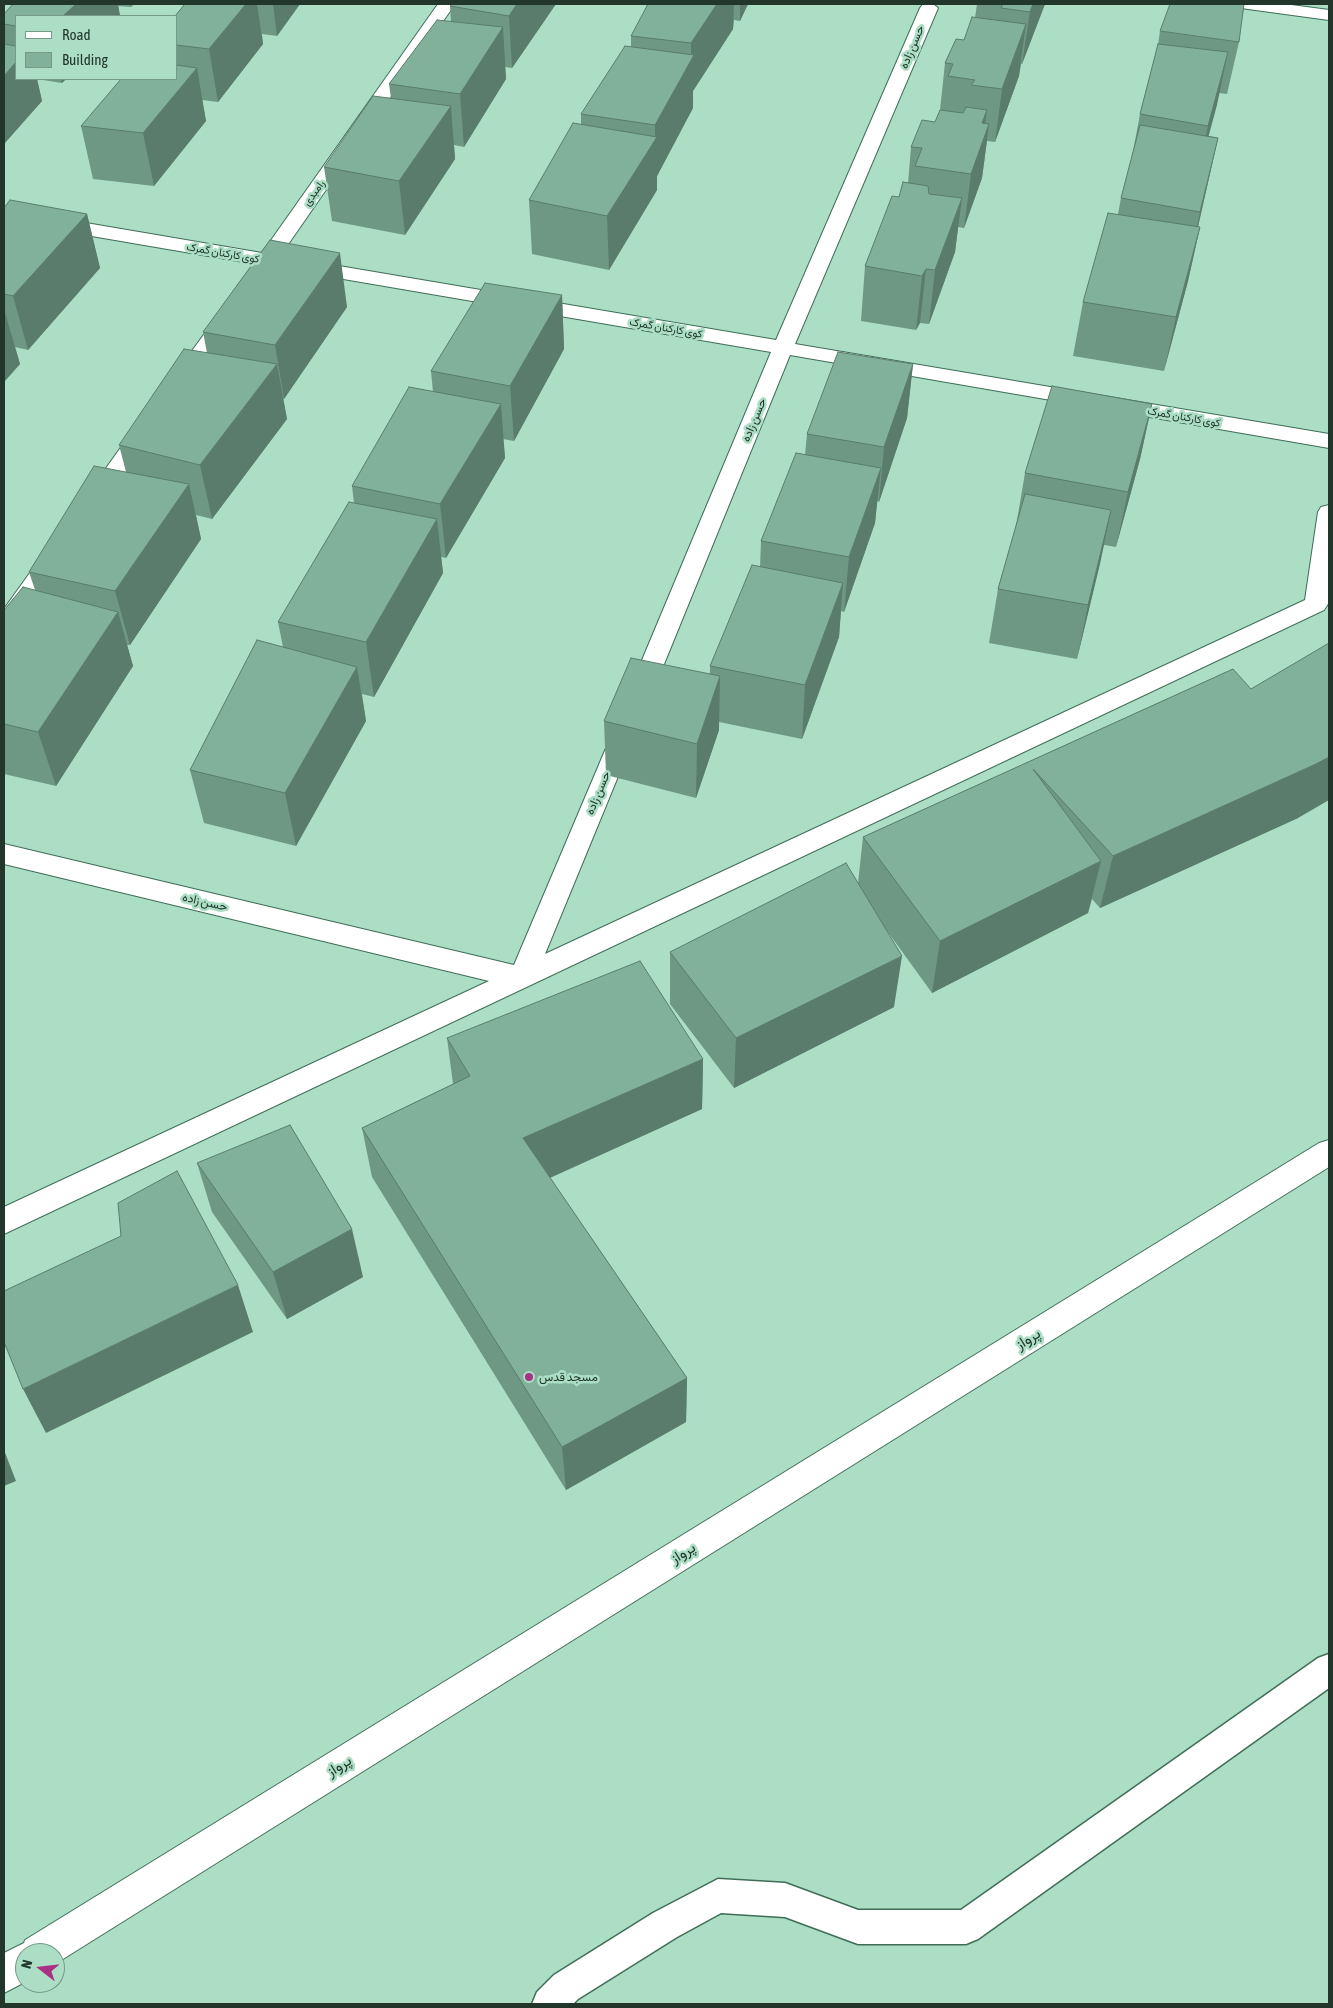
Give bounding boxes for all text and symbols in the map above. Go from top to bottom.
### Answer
legend [15,15,178,80]
street label: حسن زاده [896,23,928,71]
text: Road [62,26,91,43]
text: Building [62,51,108,68]
street label: رامبدی [300,177,328,209]
street label: کوی کارکنان گمرک [185,240,261,266]
street label: کوی کارکنان گمرک [628,315,704,341]
street label: حسن زاده [738,396,770,444]
street label: کوی کارکنان گمرک [1146,404,1222,430]
street label: حسن زاده [582,769,614,817]
street label: حسن زاده [181,890,229,914]
street label: پرواز [1012,1324,1044,1354]
place label: مسجد قدس [539,1370,598,1384]
marker: مسجد قدس [523,1371,535,1383]
street label: پرواز [667,1538,699,1568]
street label: پرواز [323,1751,355,1781]
north arrow [15,1943,65,1993]
text: N [18,1958,35,1970]

